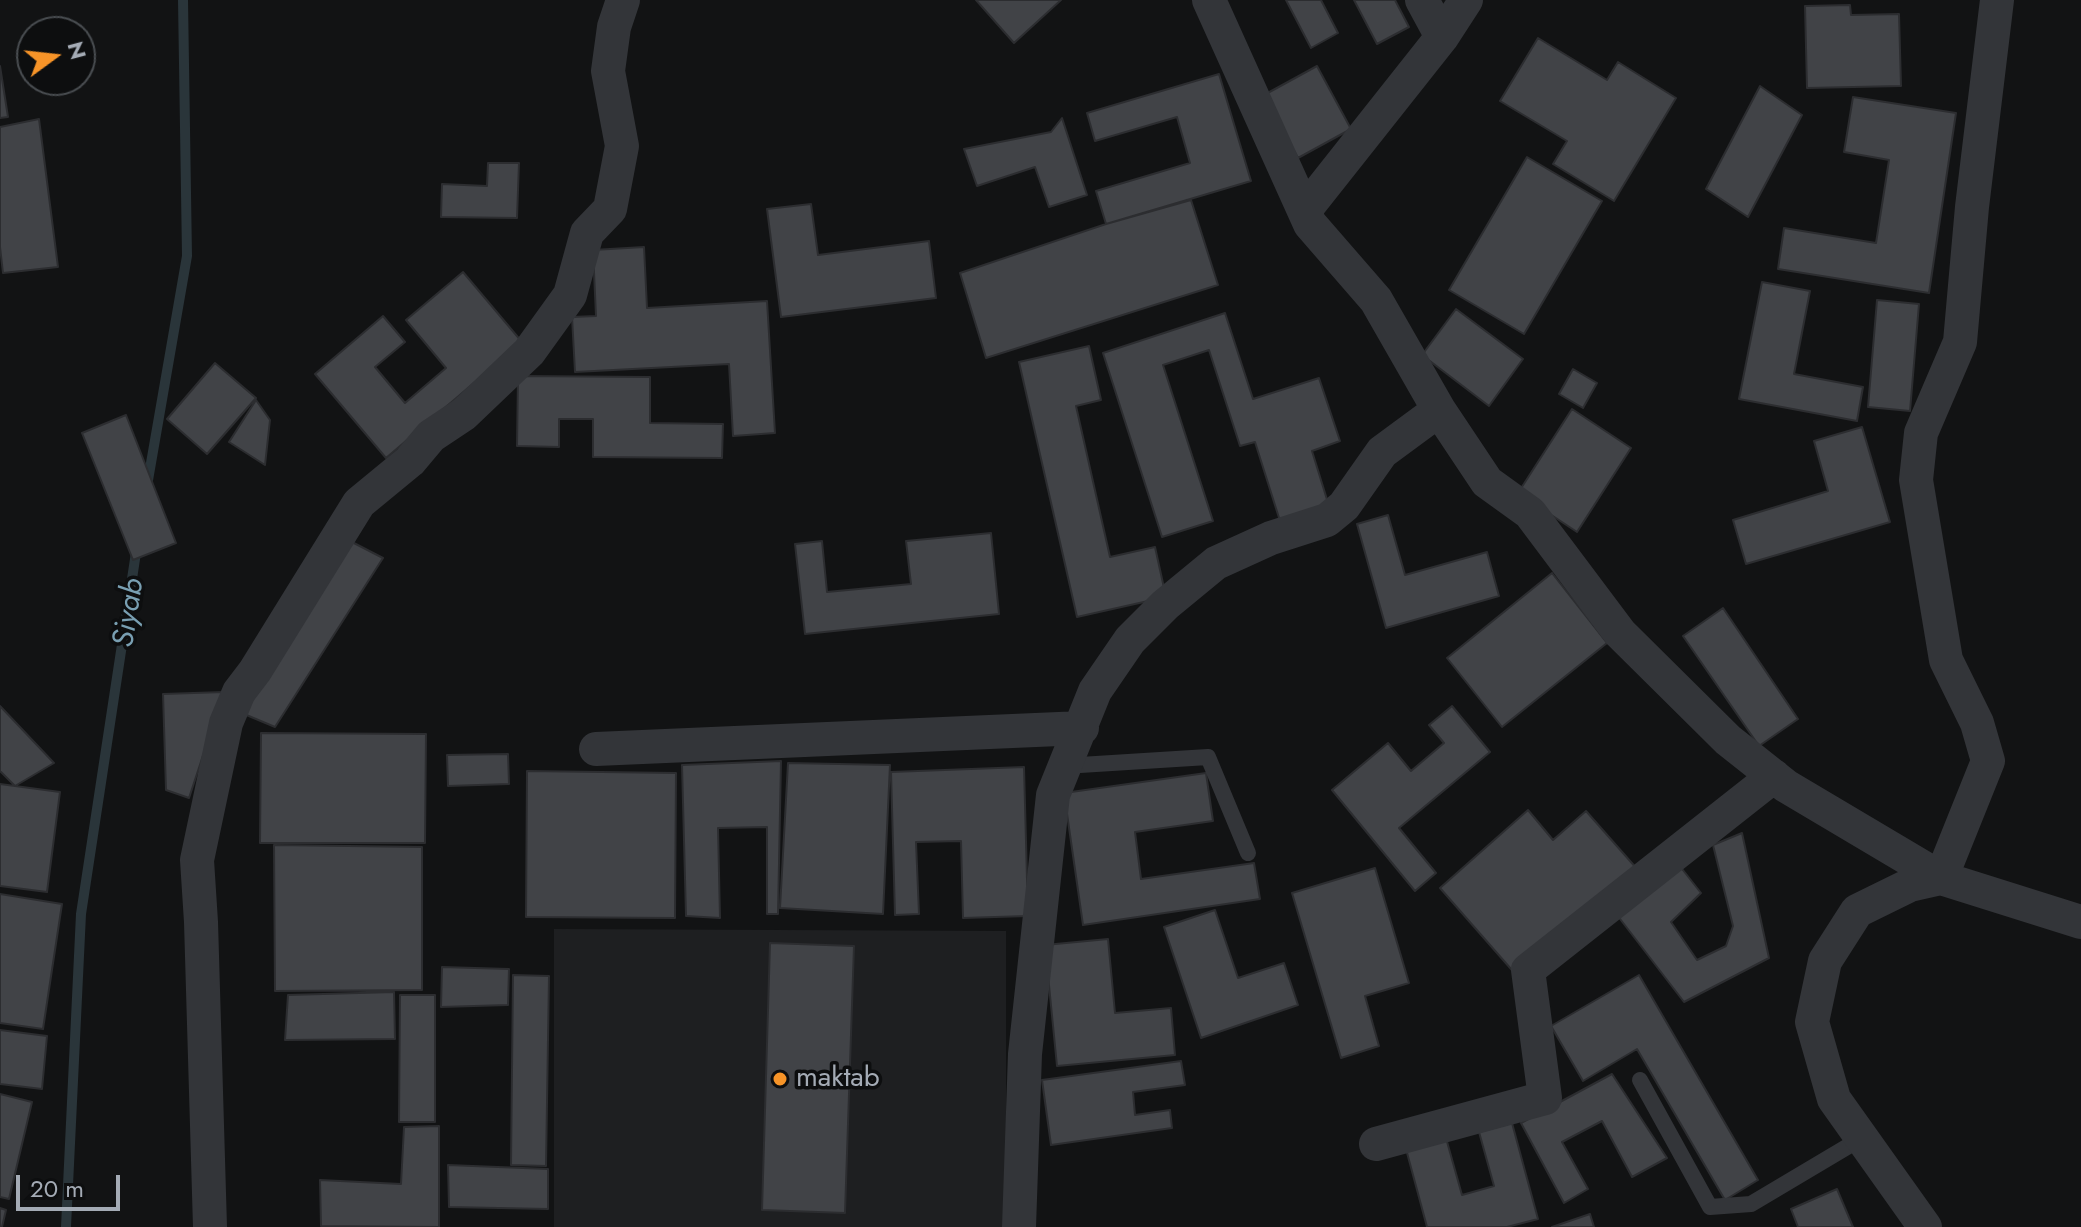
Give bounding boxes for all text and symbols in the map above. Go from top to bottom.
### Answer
north arrow [16,16,96,96]
text: N [60,38,95,63]
water label: Siyab [107,576,153,650]
place label: maktab [796,1062,880,1096]
marker: maktab [771,1070,789,1088]
scale bar [20,1159,124,1209]
text: 20 m [30,1171,84,1206]

